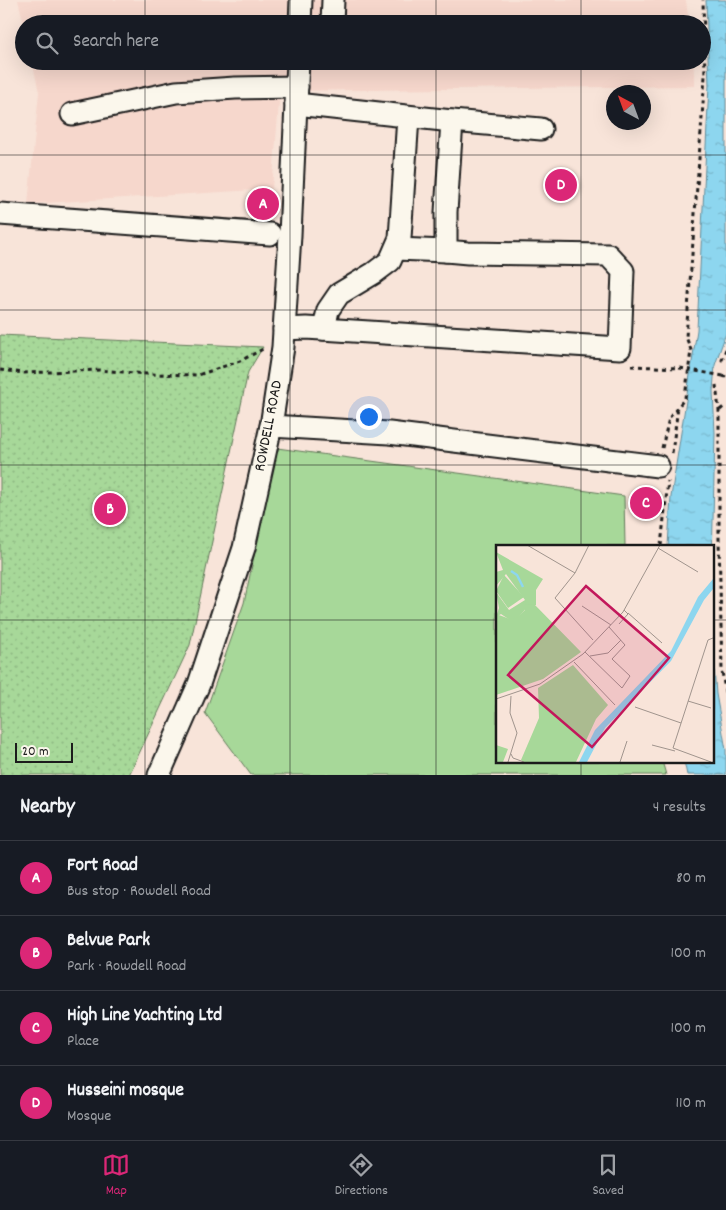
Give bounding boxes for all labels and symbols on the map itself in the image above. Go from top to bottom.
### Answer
north arrow [606,85,651,130]
pin: D [545,166,577,204]
pin: A [247,185,279,223]
street label: ROWDELL ROAD [249,378,289,474]
your location [356,404,382,430]
pin: C [630,484,662,522]
pin: B [94,490,126,528]
inset map [496,545,714,762]
scale bar [15,740,72,763]

